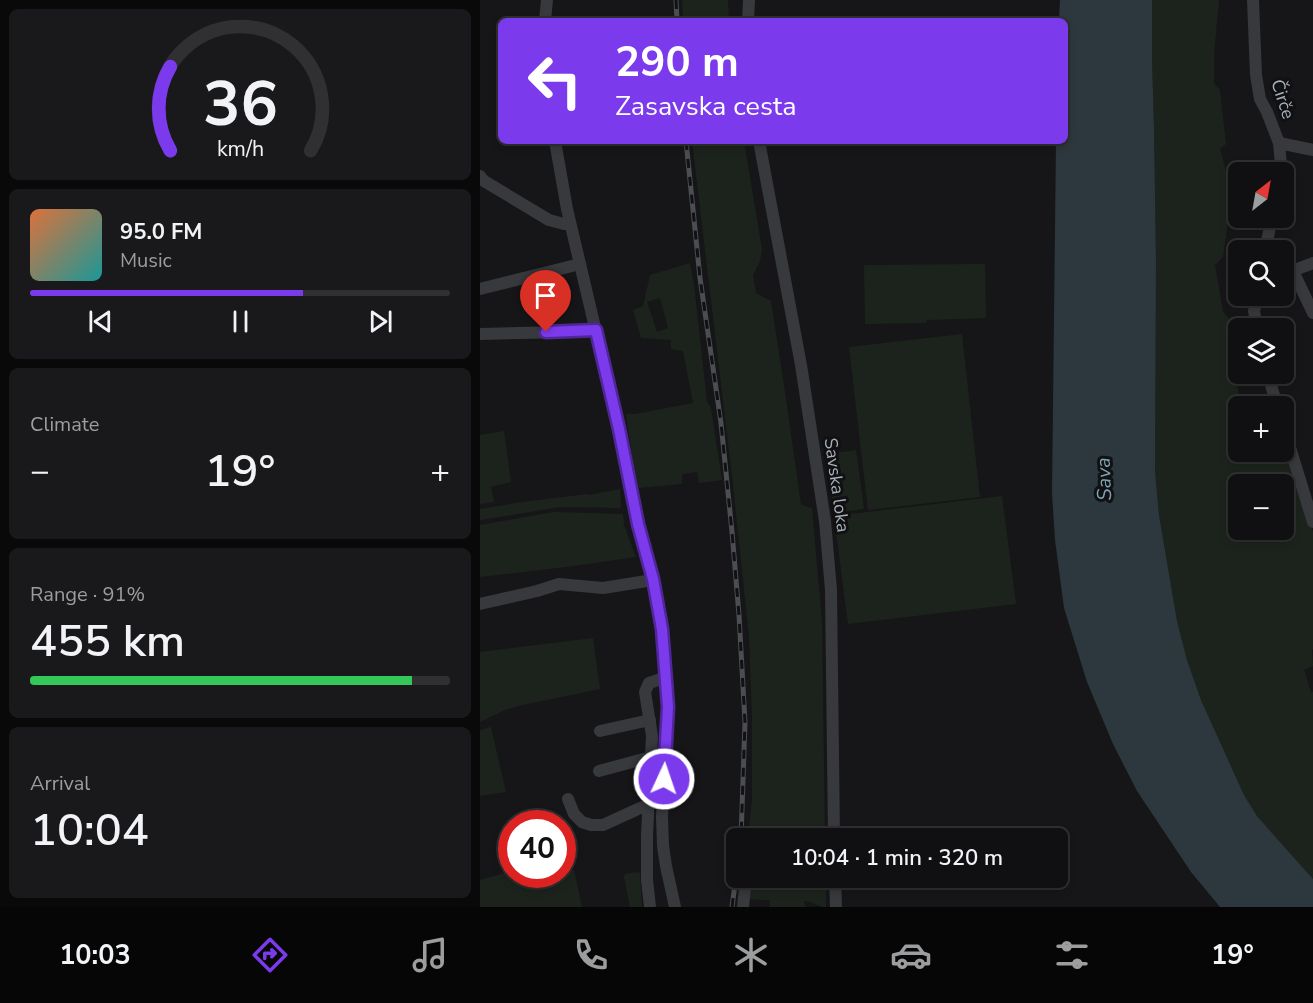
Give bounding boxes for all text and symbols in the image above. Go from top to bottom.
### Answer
text: 290 m [615,34,739,91]
icon: left [516,42,594,120]
text: 36 [203,62,277,147]
street label: Čirče [1265,76,1301,122]
text: Zasavska cesta [615,88,797,125]
text: km/h [216,135,264,165]
north arrow [1228,162,1294,228]
map controls [1228,162,1294,540]
text: 95.0 FM [120,217,202,247]
button: search [1228,240,1294,306]
text: Music [120,247,172,274]
pin [520,270,571,332]
icon: arrive [529,279,562,312]
icon: previous [84,305,117,338]
icon: pause [224,305,257,338]
icon: next [364,305,397,338]
button: layers [1228,318,1294,384]
button: + [1228,396,1294,462]
text: Climate [30,411,99,438]
street label: Savska loka [819,436,855,534]
text: 19° [205,441,275,502]
text: − [30,449,50,494]
text: + [430,449,450,494]
water label: Sava [1090,457,1118,501]
button: − [1228,474,1294,540]
text: Range · 91% [30,581,145,608]
text: 455 km [30,611,185,672]
position arrow [632,747,696,811]
text: Arrival [30,770,90,797]
text: 10:04 [30,800,149,861]
speed limit sign: 40 [498,810,576,888]
text: 10:04 · 1 min · 320 m [791,843,1003,873]
icon: directions [249,934,291,976]
icon: music [409,934,451,976]
icon: phone [570,934,612,976]
icon: climate [730,934,772,976]
icon: car [890,934,932,976]
icon: filters [1051,934,1093,976]
text: 10:03 [59,937,131,974]
text: 19° [1211,937,1254,974]

